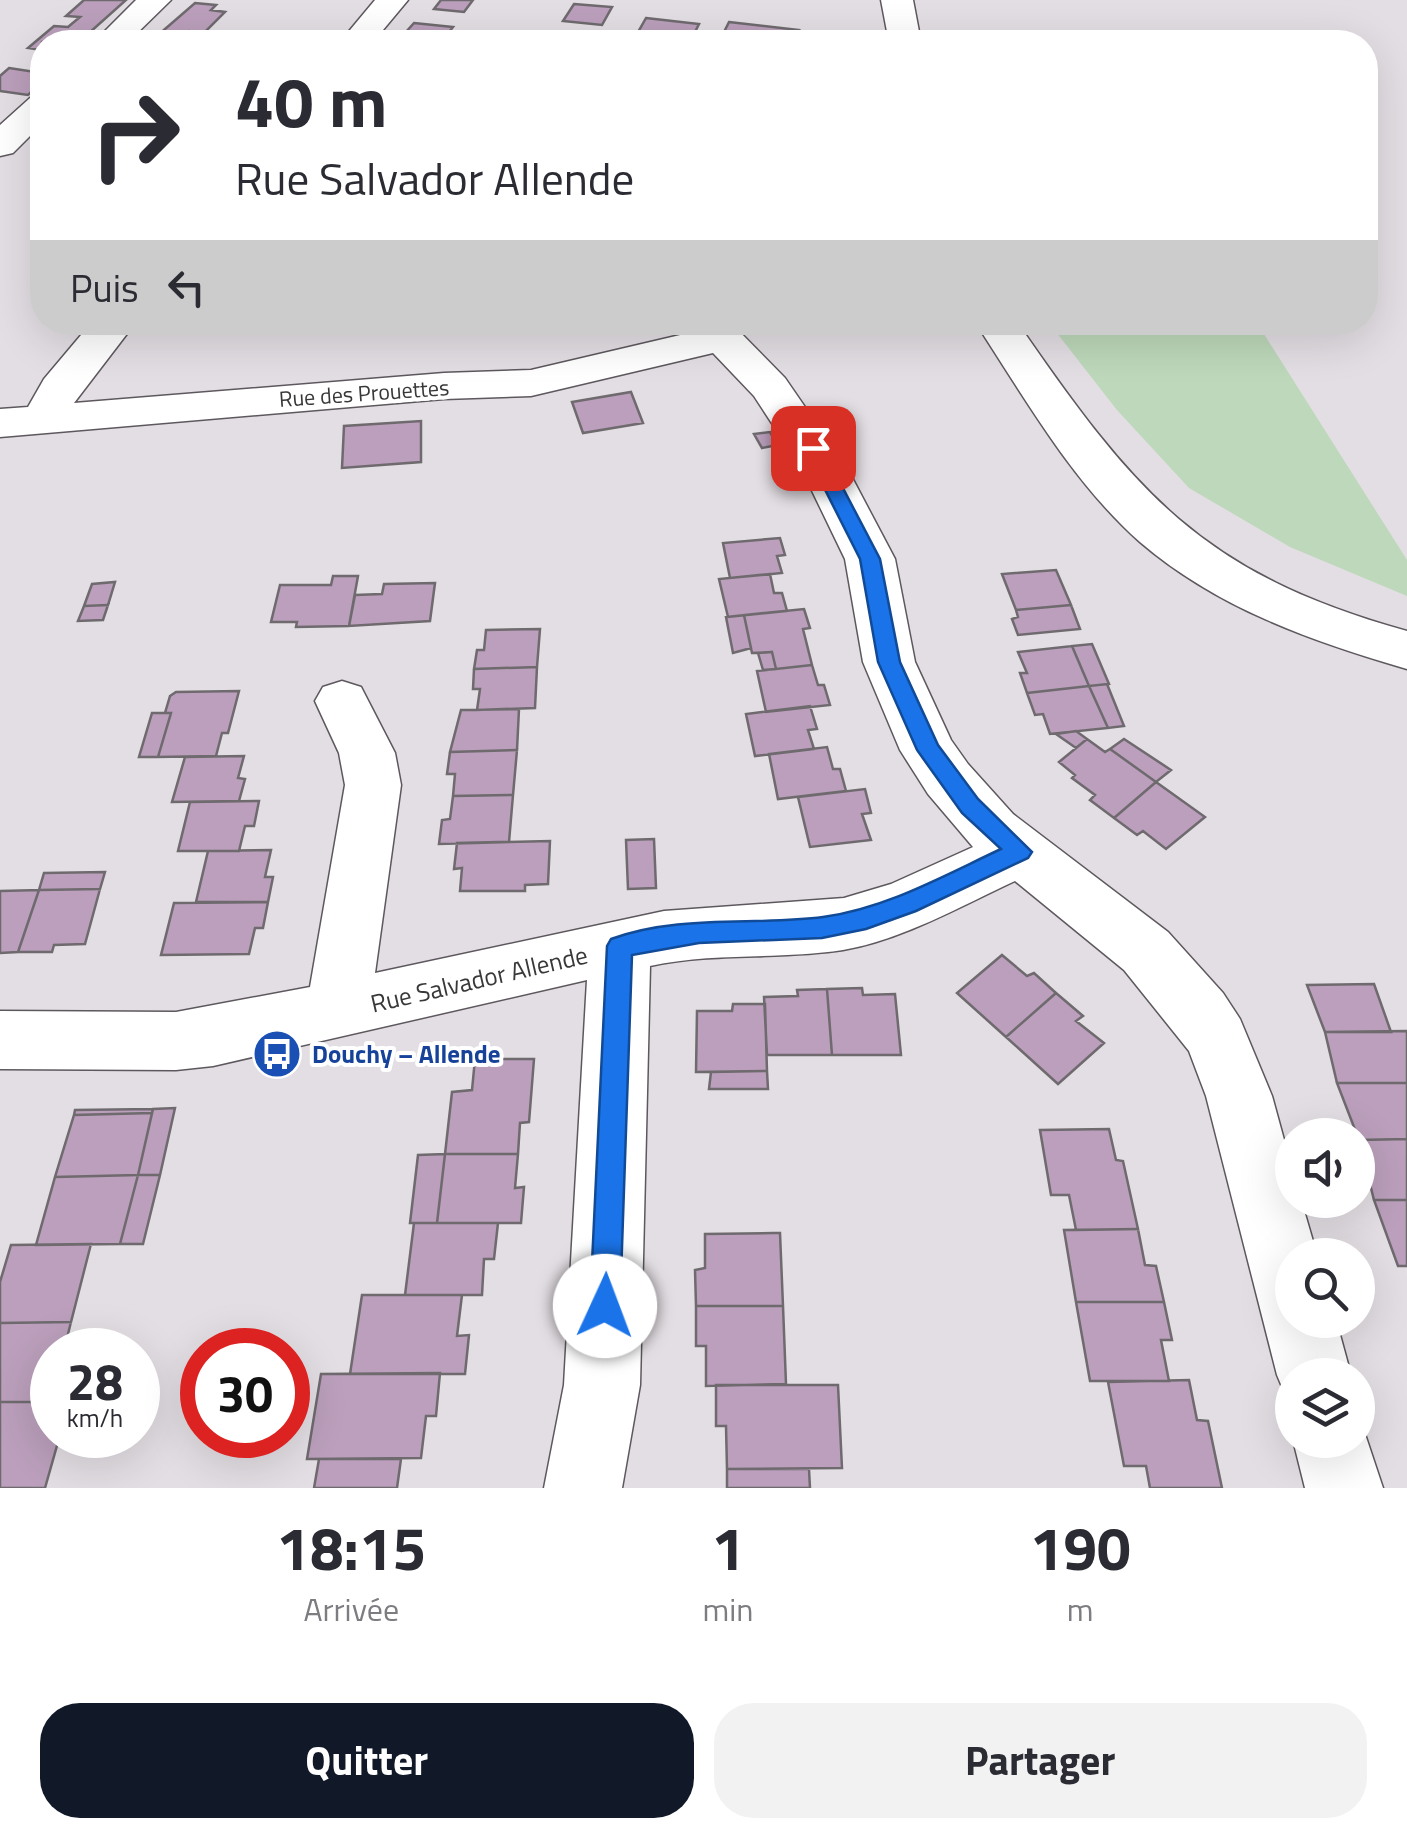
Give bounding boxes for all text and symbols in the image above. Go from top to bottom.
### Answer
text: 40 m [235,48,388,154]
icon: right [70,70,200,200]
text: Rue Salvador Allende [235,144,634,212]
text: Puis [70,259,139,317]
icon: left [159,260,214,315]
street label: Rue des Prouettes [278,370,450,416]
pin [771,406,856,491]
icon: arrive [786,421,841,476]
street label: Rue Salvador Allende [367,936,591,1022]
bus stop icon: Douchy – Allende [251,1028,303,1080]
place label: Douchy – Allende [312,1035,500,1073]
map controls [1275,1118,1375,1458]
button: sound [1275,1118,1375,1218]
button: search [1275,1238,1375,1338]
position arrow [553,1254,657,1358]
speed limit sign: 30 [180,1328,310,1458]
text: 28 [67,1343,123,1419]
button: layers [1275,1358,1375,1458]
text: km/h [67,1399,123,1437]
text: 18:15 [276,1502,426,1593]
text: 1 [711,1502,745,1593]
text: 190 [1030,1502,1131,1593]
text: Arrivée [303,1585,399,1633]
text: min [702,1585,753,1633]
text: m [1067,1585,1094,1633]
button: Quitter [40,1703,694,1818]
button: Partager [714,1703,1367,1818]

